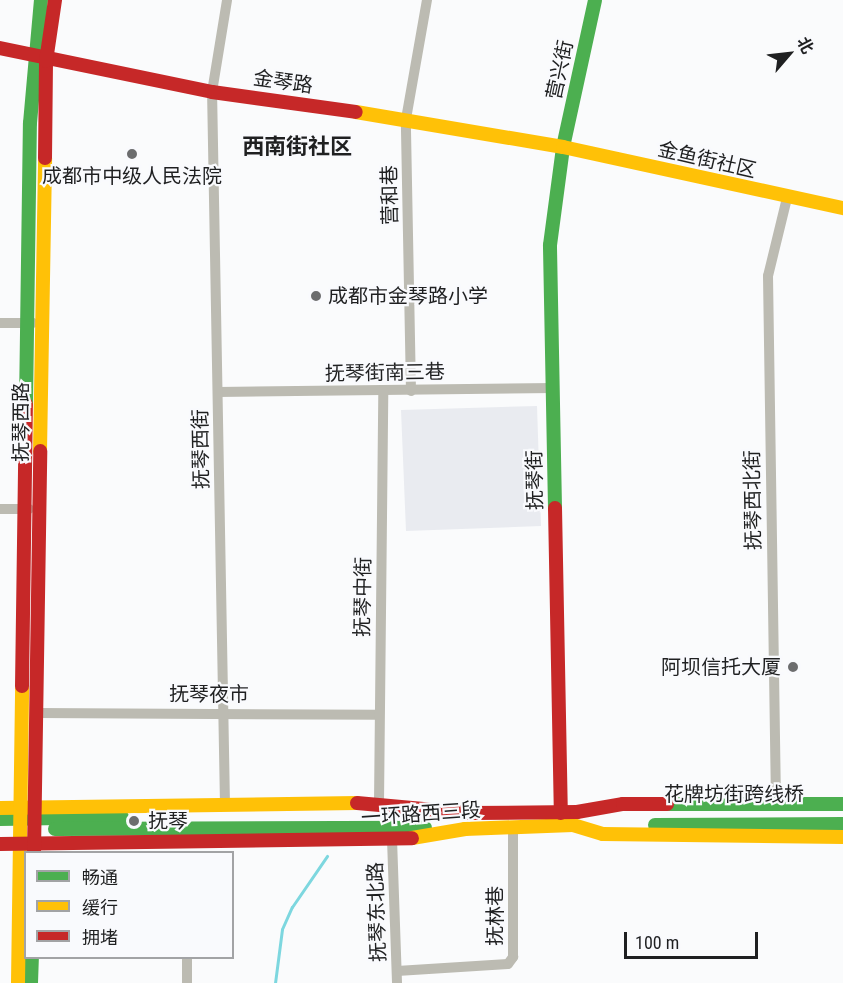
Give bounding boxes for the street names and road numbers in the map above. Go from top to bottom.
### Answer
street label: 营兴街 [542,38,578,102]
street label: 金琴路 [252,66,314,98]
street label: 金鱼街社区 [656,137,758,183]
street label: 营和巷 [377,165,403,225]
street label: 抚琴街南三巷 [325,360,445,386]
street label: 抚琴西路 [9,382,33,462]
street label: 抚琴西街 [188,409,214,489]
street label: 抚琴街 [522,450,548,510]
street label: 抚琴西北街 [740,450,766,550]
street label: 抚琴中街 [350,557,376,637]
street label: 抚琴夜市 [169,682,249,706]
street label: 花牌坊街跨线桥 [664,782,804,806]
street label: 一环路西三段 [360,798,482,830]
street label: 抚琴东北路 [363,862,391,962]
street label: 抚林巷 [483,886,507,946]

